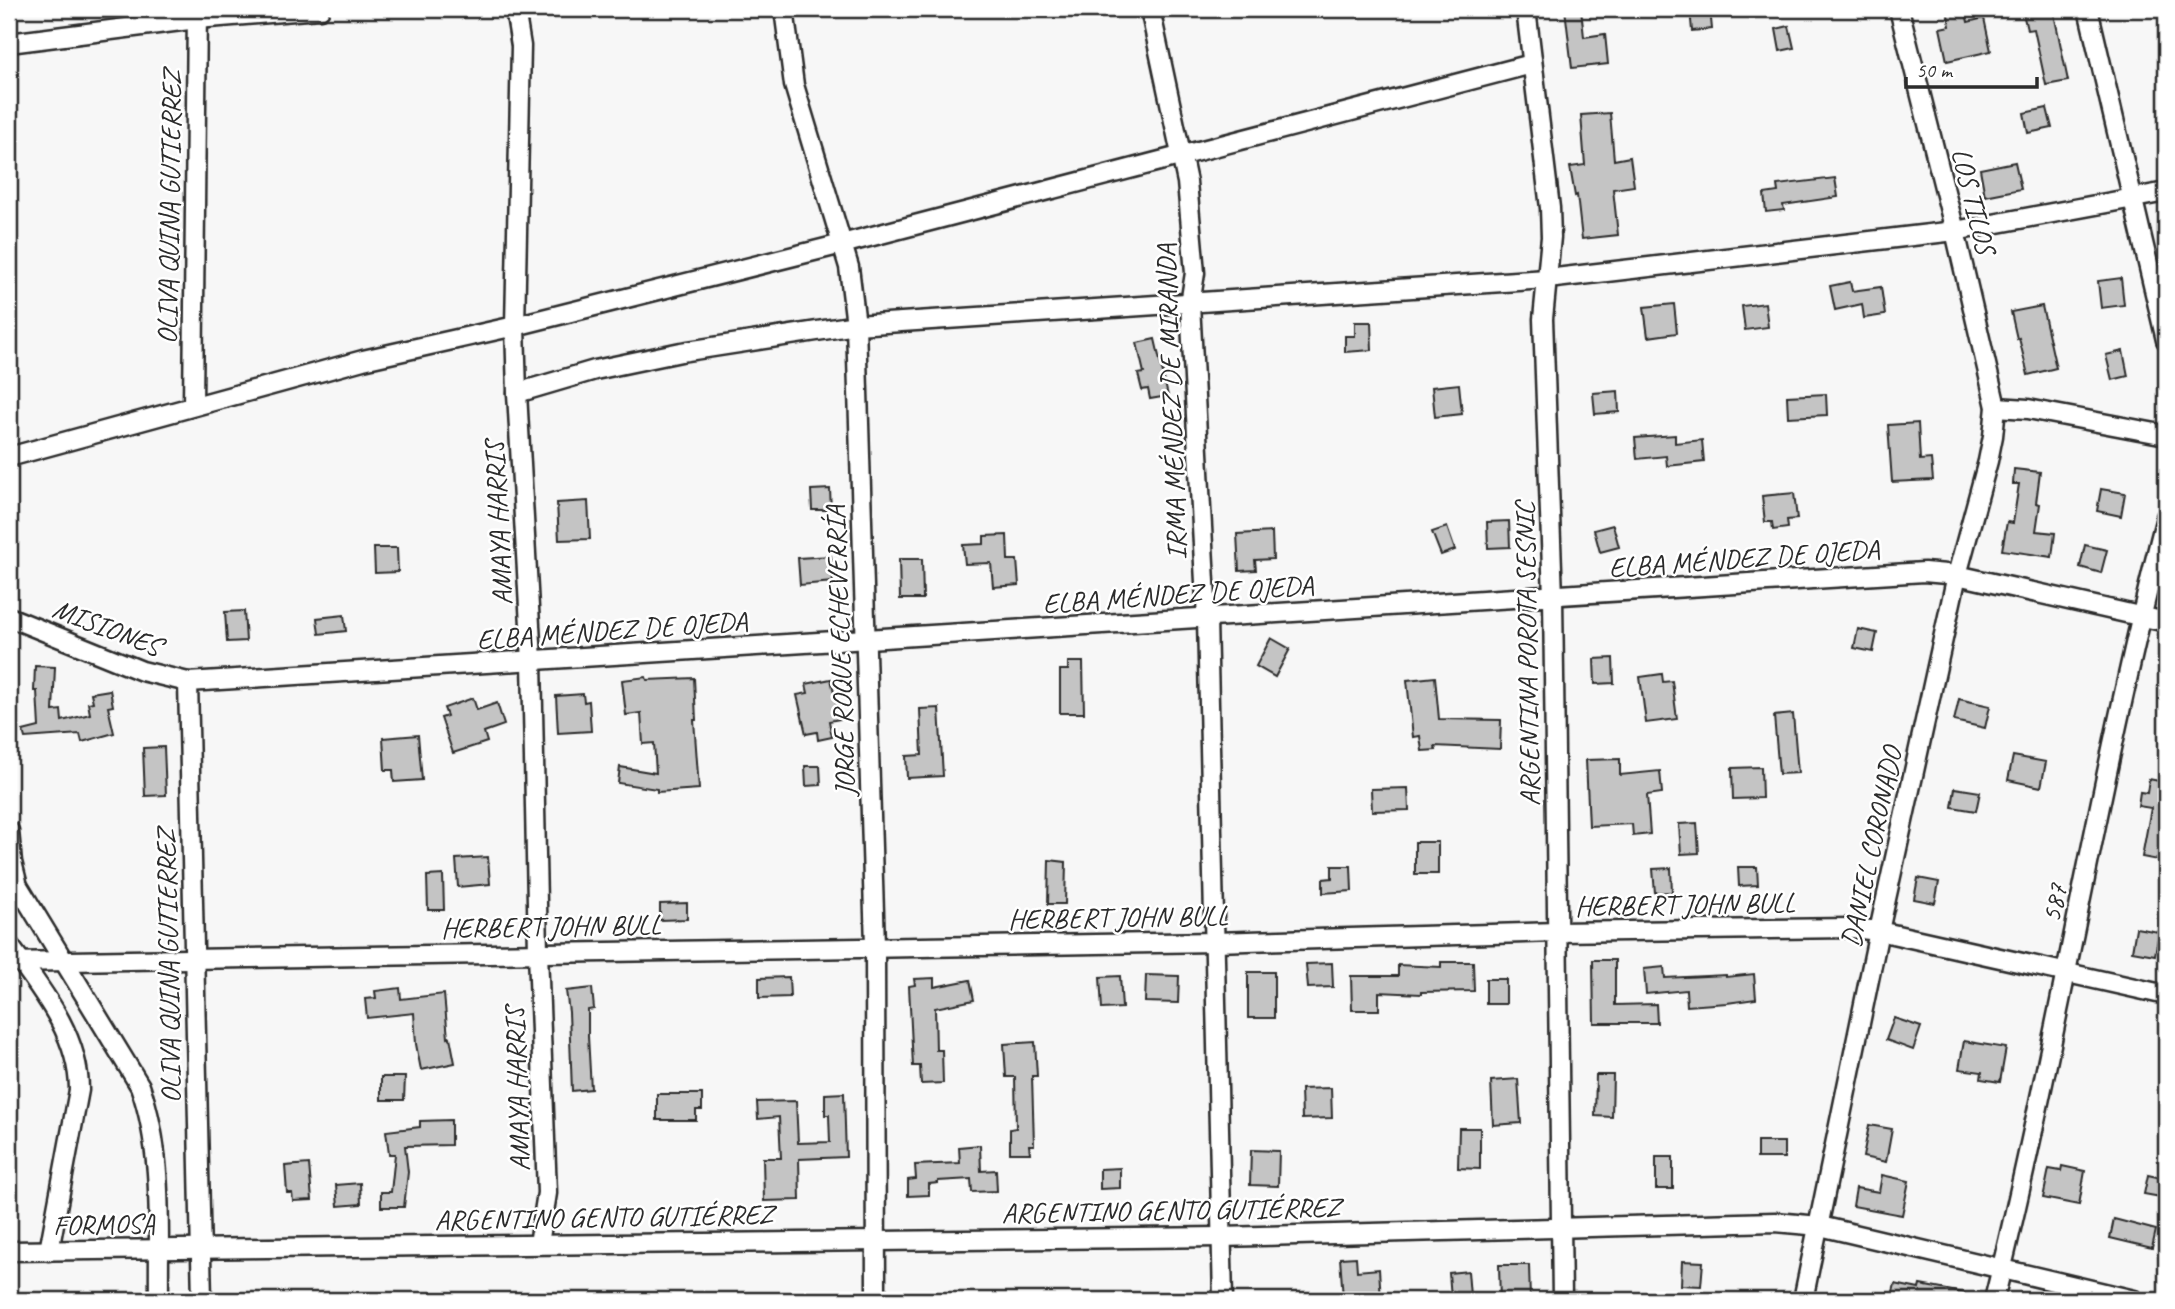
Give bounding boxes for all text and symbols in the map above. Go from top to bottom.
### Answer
scale bar [1906,46,2037,90]
text: 50 m [1916,57,1954,83]
street label: OLIVA QUINA GUTIERREZ [149,65,189,344]
street label: LOS TILOS [1944,145,2005,261]
street label: IRMA MÉNDEZ DE MIRANDA [1148,243,1194,561]
street label: AMAYA HARRIS [476,436,520,606]
street label: ARGENTINA POROTA SESNIC [1507,498,1547,806]
street label: JORGE ROQUE ECHEVERRÍA [817,503,863,799]
street label: ELBA MÉNDEZ DE OJEDA [1608,531,1881,585]
street label: ELBA MÉNDEZ DE OJEDA [1042,567,1315,621]
street label: MISIONES [48,590,171,666]
street label: ELBA MÉNDEZ DE OJEDA [476,603,749,657]
street label: DANIEL CORONADO [1833,741,1910,950]
street label: OLIVA QUINA GUTIERREZ [148,824,188,1103]
street label: 587 [2033,880,2075,925]
street label: HERBERT JOHN BULL [1575,885,1795,923]
street label: HERBERT JOHN BULL [1008,898,1228,936]
street label: HERBERT JOHN BULL [441,907,661,945]
street label: AMAYA HARRIS [496,1002,537,1172]
street label: ARGENTINO GENTO GUTIÉRREZ [1001,1189,1345,1230]
street label: ARGENTINO GENTO GUTIÉRREZ [434,1196,778,1237]
street label: FORMOSA [53,1206,156,1242]

